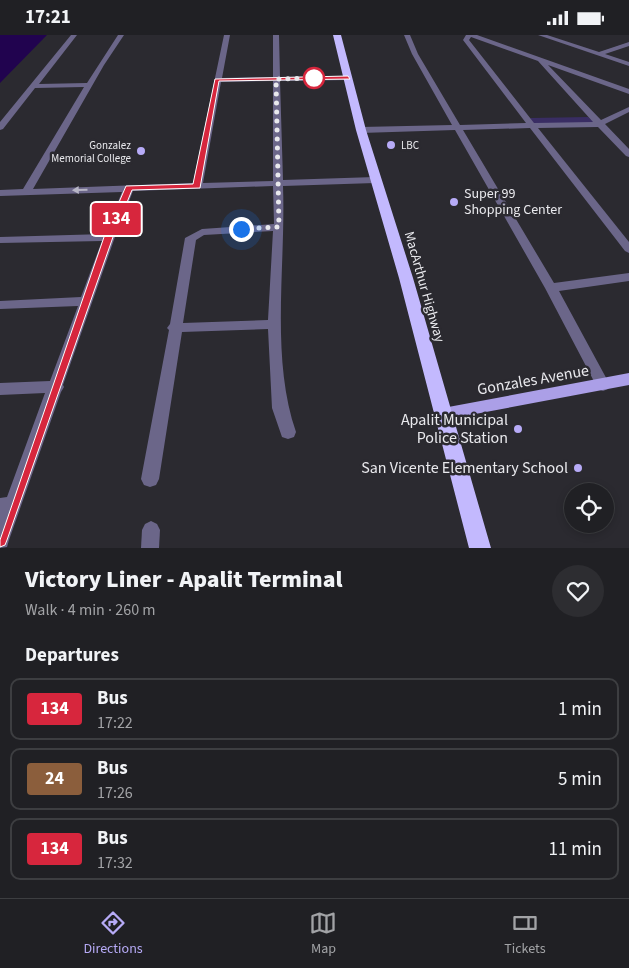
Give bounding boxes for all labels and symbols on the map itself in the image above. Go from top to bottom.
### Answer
unlabelled marker [303,67,325,89]
place label: Gonzalez Memorial College [51,138,132,166]
place label: LBC [401,138,419,153]
marker: LBC [385,139,397,151]
marker: Gonzalez Memorial College [135,145,147,157]
place label: Super 99 Shopping Center [464,184,562,220]
one-way arrow [72,186,88,194]
marker: Super 99 Shopping Center [448,196,460,208]
line badge: 134 [87,203,145,235]
your location [229,217,254,242]
street label: MacArthur Highway [399,229,450,345]
street label: Gonzales Avenue [475,359,591,401]
place label: Apalit Municipal Police Station [401,409,508,449]
marker: Apalit Municipal Police Station [512,423,524,435]
place label: San Vicente Elementary School [361,457,568,479]
marker: San Vicente Elementary School [572,462,584,474]

